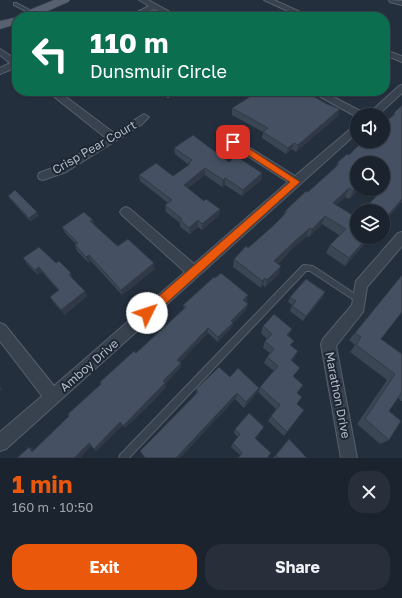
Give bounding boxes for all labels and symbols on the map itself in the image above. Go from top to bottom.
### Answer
street label: Crisp Pear Court [49,117,139,177]
pin [216,125,250,159]
position arrow [126,292,168,334]
street label: Amboy Drive [57,336,121,394]
street label: Marathon Drive [322,350,354,440]

